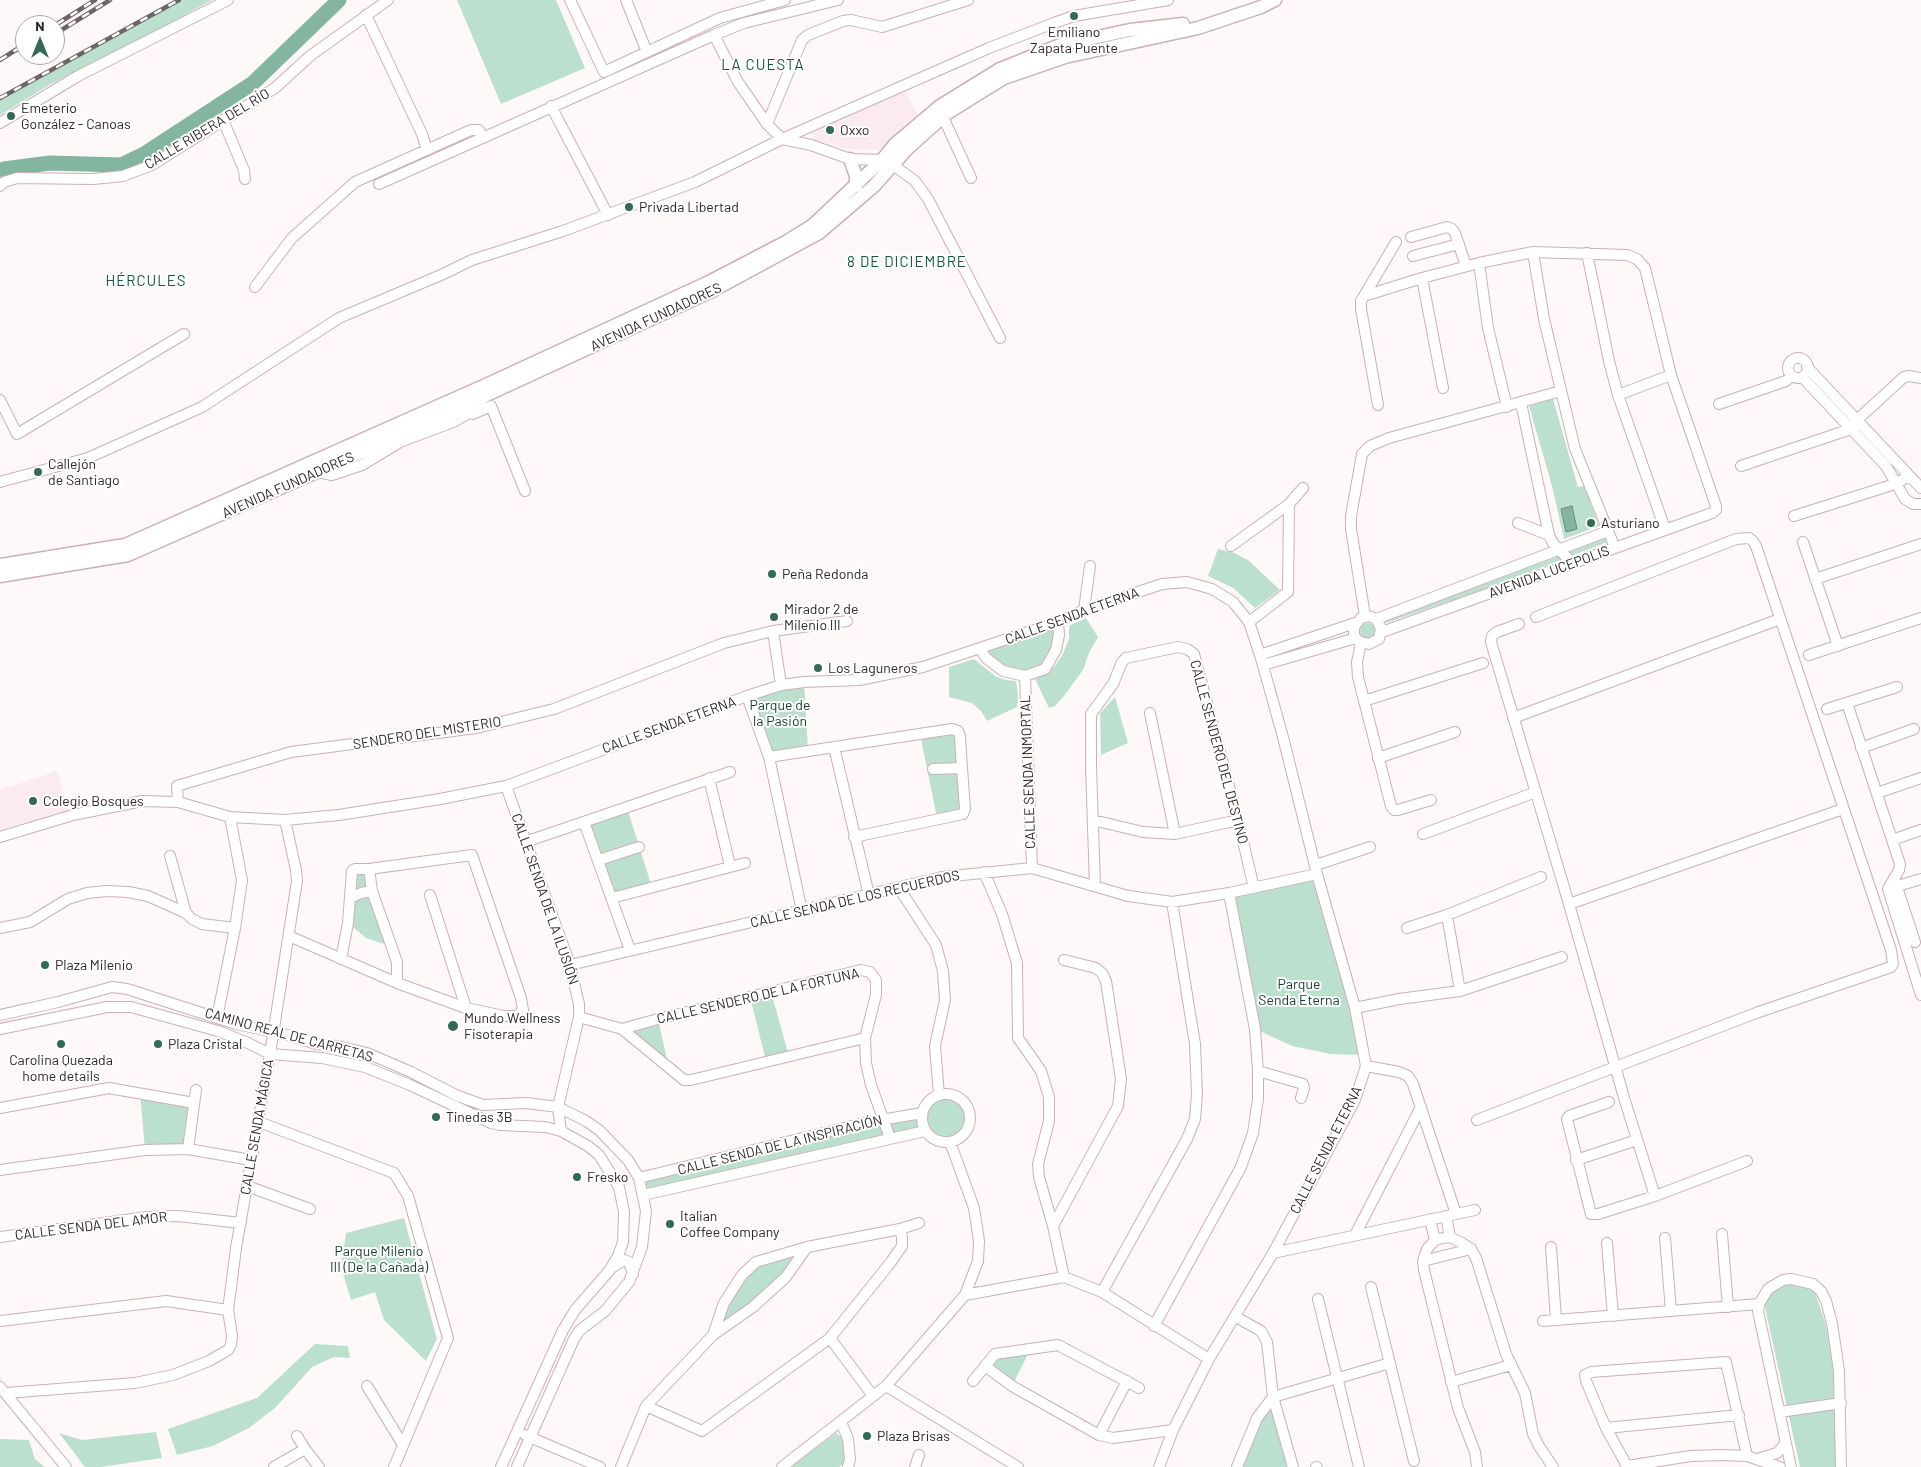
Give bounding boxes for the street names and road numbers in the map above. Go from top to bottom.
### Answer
street label: CALLE RIBERA DEL RÍO [141,85,273,173]
street label: AVENIDA FUNDADORES [588,279,724,355]
street label: AVENIDA FUNDADORES [219,448,357,522]
street label: AVENIDA LUCEPOLIS [1486,542,1612,602]
street label: CALLE SENDA ETERNA [1003,584,1141,648]
street label: CALLE SENDERO DEL DESTINO [1186,658,1252,846]
street label: CALLE SENDA ETERNA [600,693,738,757]
street label: CALLE SENDA INMORTAL [1017,695,1039,849]
street label: SENDERO DEL MISTERIO [352,713,502,753]
street label: CALLE SENDA DE LA ILUSIÓN [508,811,582,987]
street label: CALLE SENDA DE LOS RECUERDOS [749,867,961,931]
street label: CALLE SENDERO DE LA FORTUNA [655,965,861,1027]
street label: CAMINO REAL DE CARRETAS [203,1004,375,1066]
street label: CALLE SENDA MÁGICA [237,1058,277,1196]
street label: CALLE SENDA ETERNA [1286,1083,1366,1217]
street label: CALLE SENDA DE LA INSPIRACIÓN [676,1111,884,1179]
street label: CALLE SENDA DEL AMOR [14,1208,168,1244]

